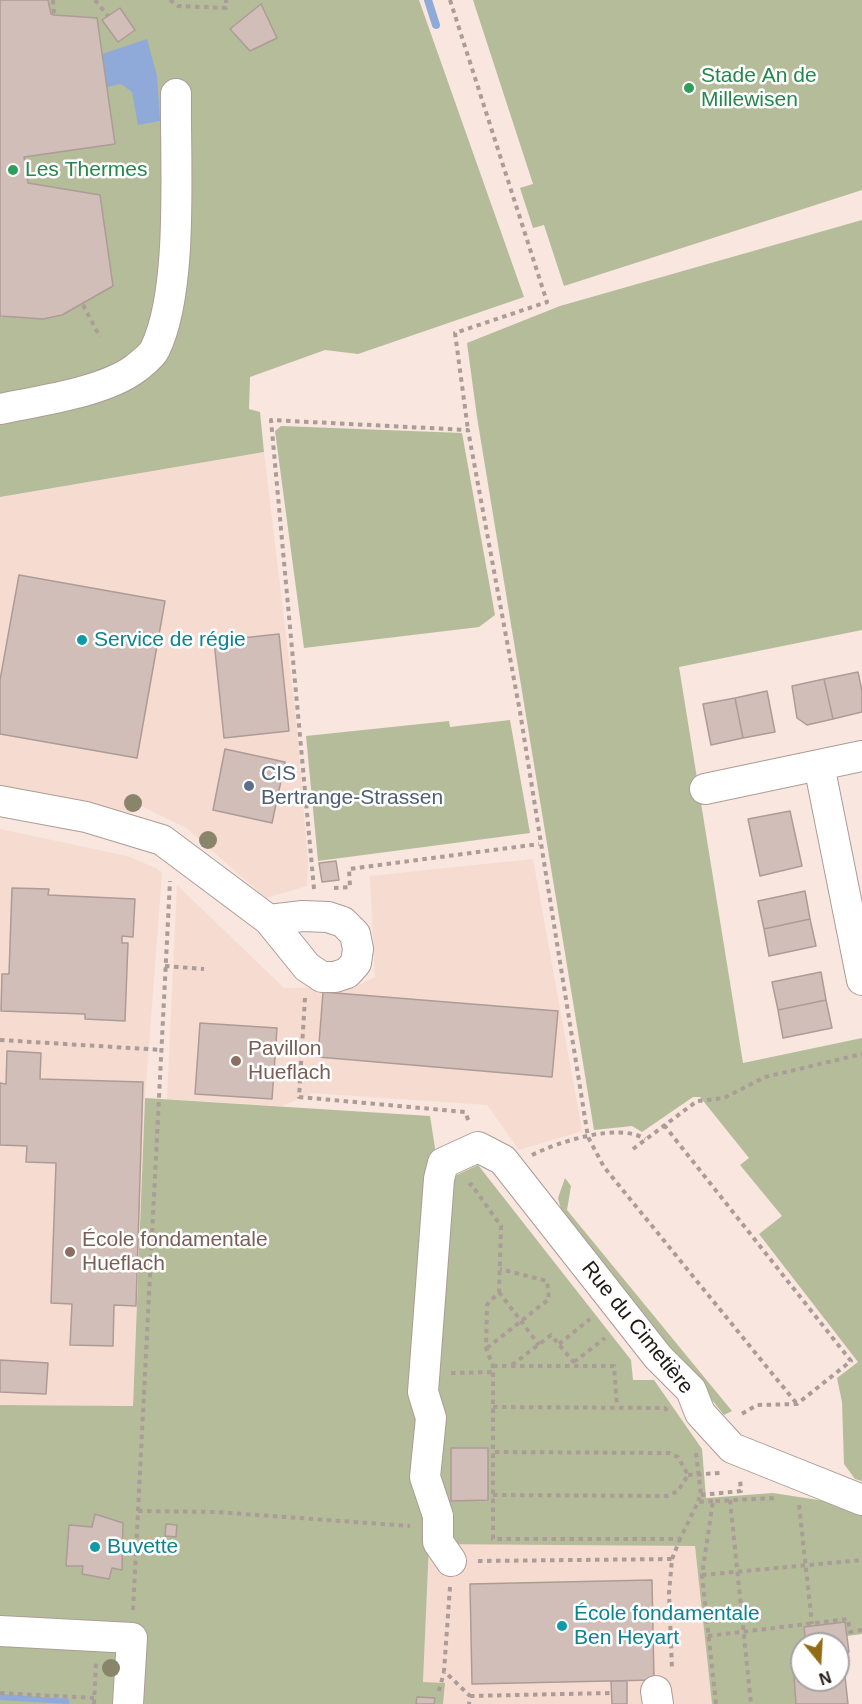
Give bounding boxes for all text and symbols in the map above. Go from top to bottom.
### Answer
place label: Stade An de Millewisen [701,63,817,113]
marker: Stade An de Millewisen [682,81,696,95]
place label: Les Thermes [25,157,148,183]
marker: Les Thermes [6,163,20,177]
place label: Service de régie [94,627,246,653]
marker: Service de régie [75,633,89,647]
place label: CIS Bertrange-Strassen [261,761,443,811]
marker: CIS Bertrange-Strassen [242,779,256,793]
place label: Pavillon Hueflach [248,1036,331,1086]
marker: Pavillon Hueflach [229,1054,243,1068]
place label: École fondamentale Hueflach [82,1227,268,1277]
marker: École fondamentale Hueflach [63,1245,77,1259]
street label: Rue du Cimetière [576,1257,698,1399]
place label: Buvette [107,1534,178,1560]
marker: Buvette [88,1540,102,1554]
place label: École fondamentale Ben Heyart [574,1601,760,1651]
marker: École fondamentale Ben Heyart [555,1619,569,1633]
north arrow [790,1632,850,1692]
text: N [817,1668,833,1688]

